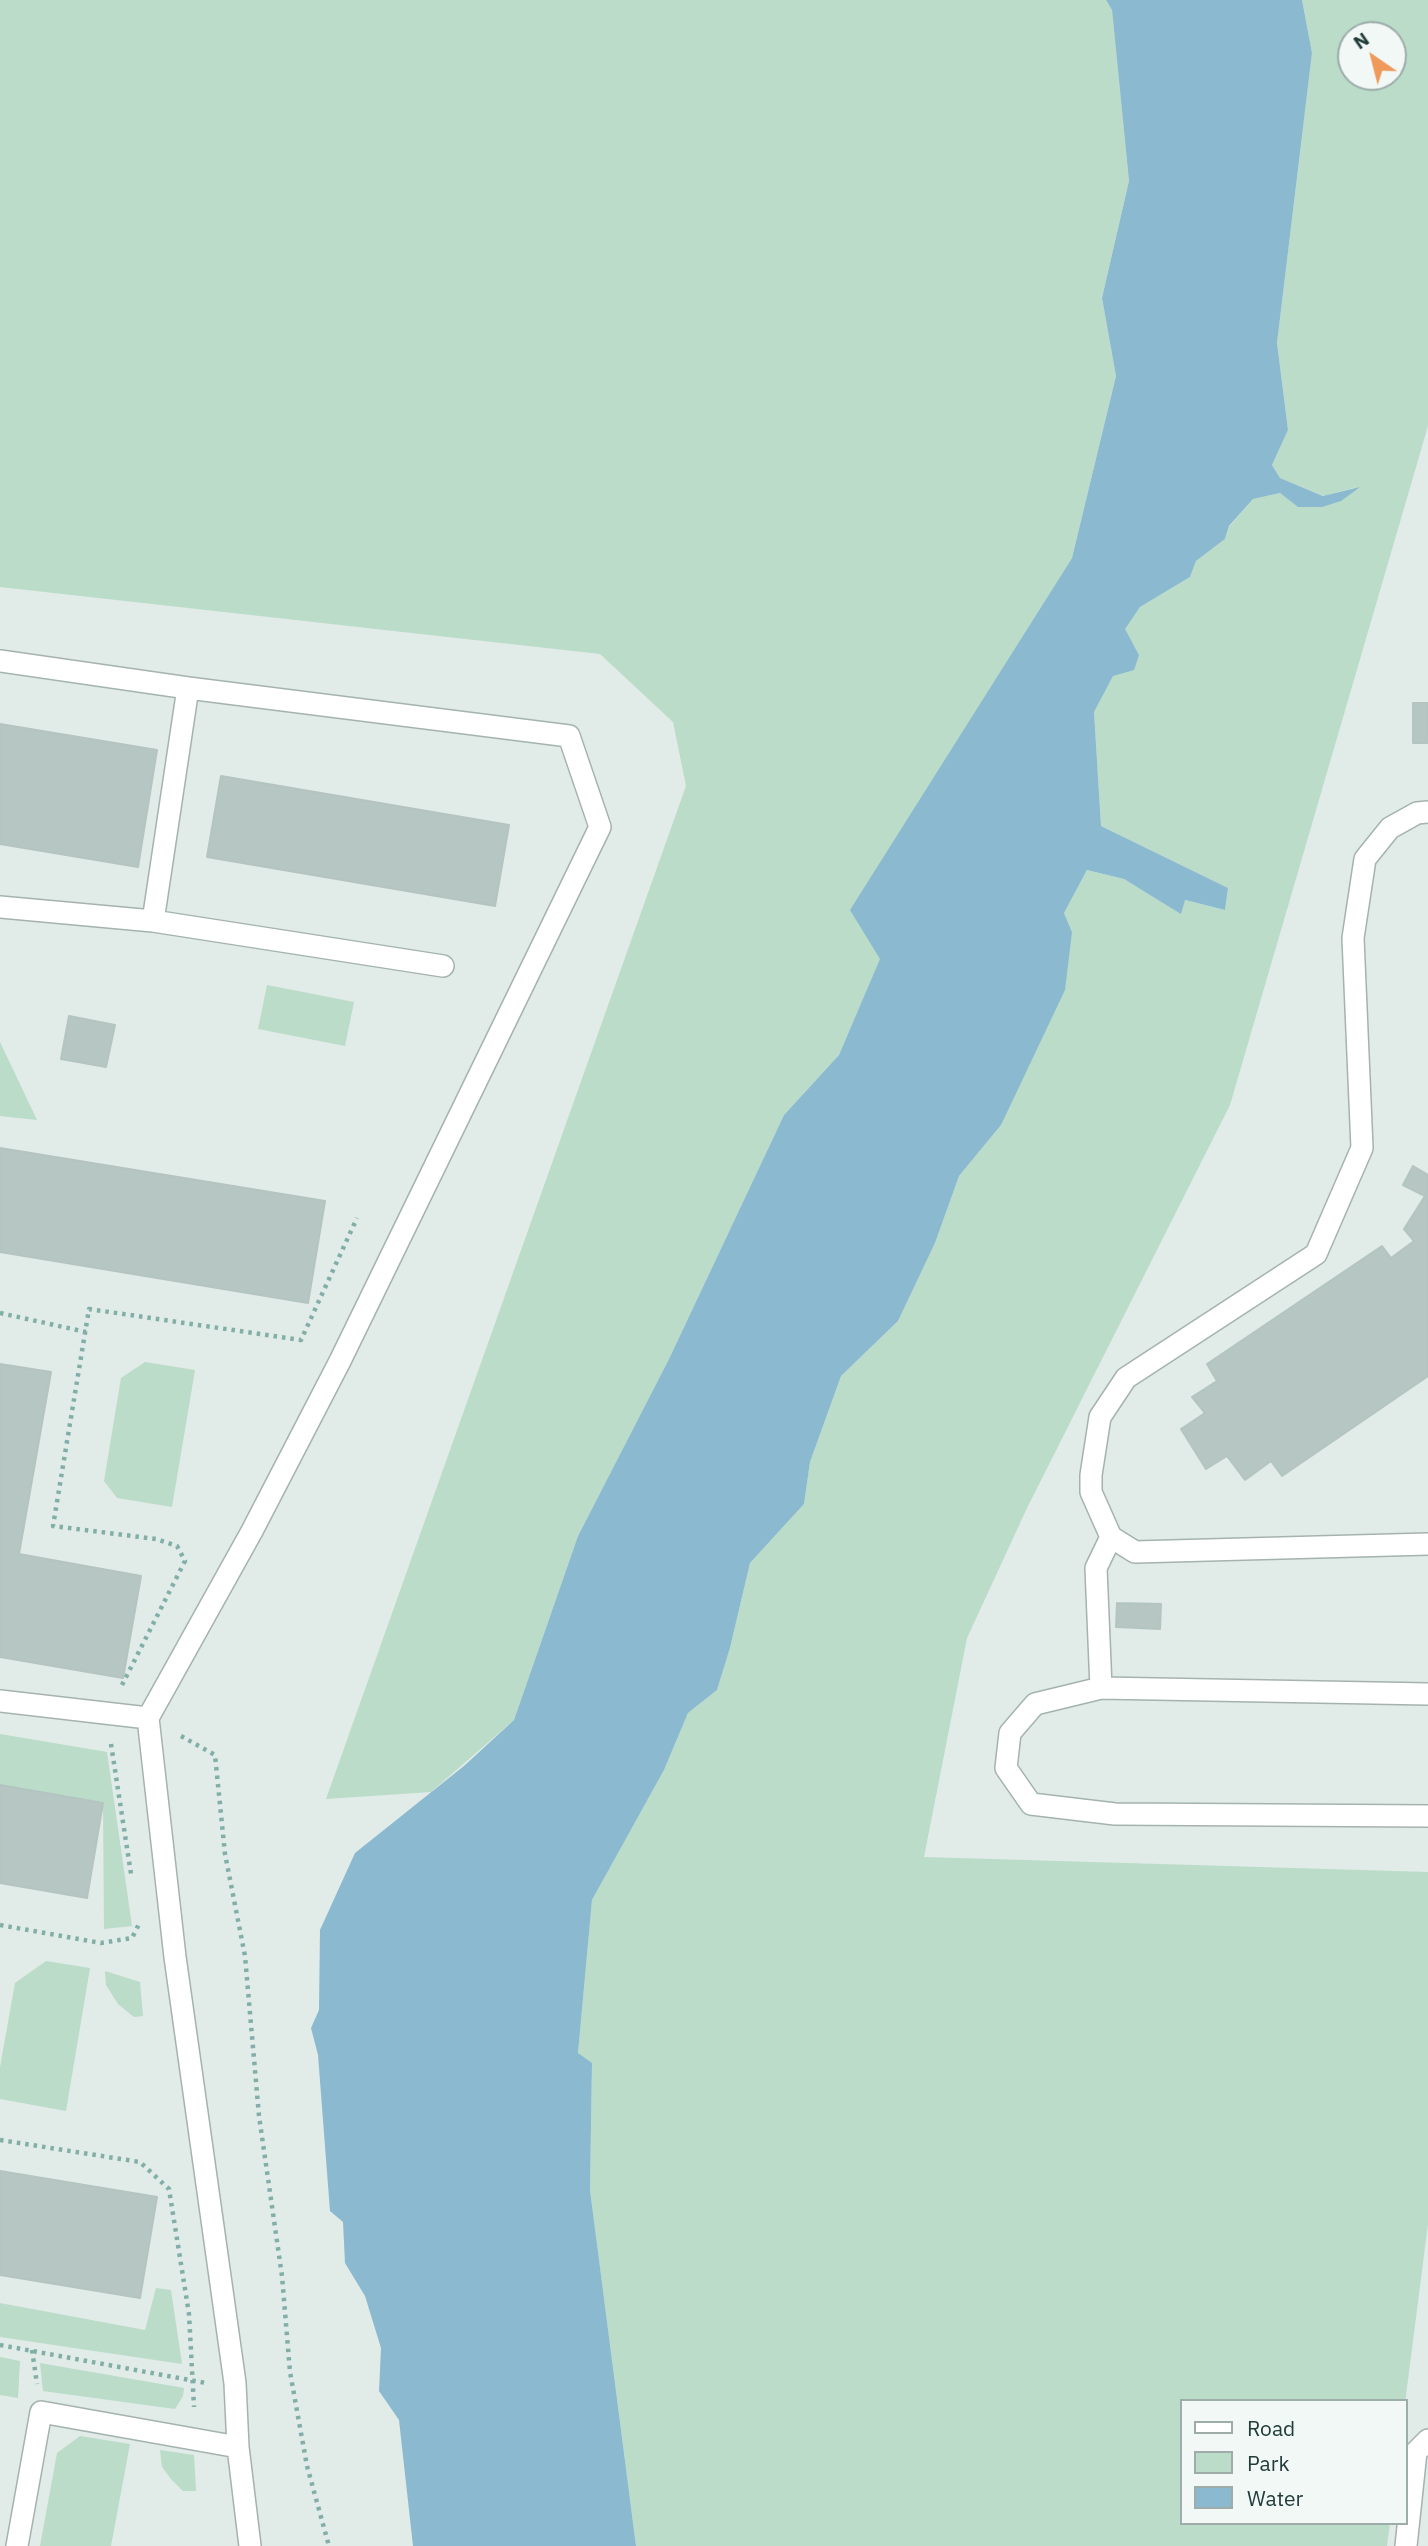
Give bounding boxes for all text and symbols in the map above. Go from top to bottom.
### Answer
north arrow [1337,21,1407,91]
text: N [1349,27,1374,54]
legend [1180,2399,1407,2525]
text: Road [1247,2414,1295,2442]
text: Park [1247,2449,1290,2477]
text: Water [1247,2484,1303,2512]

